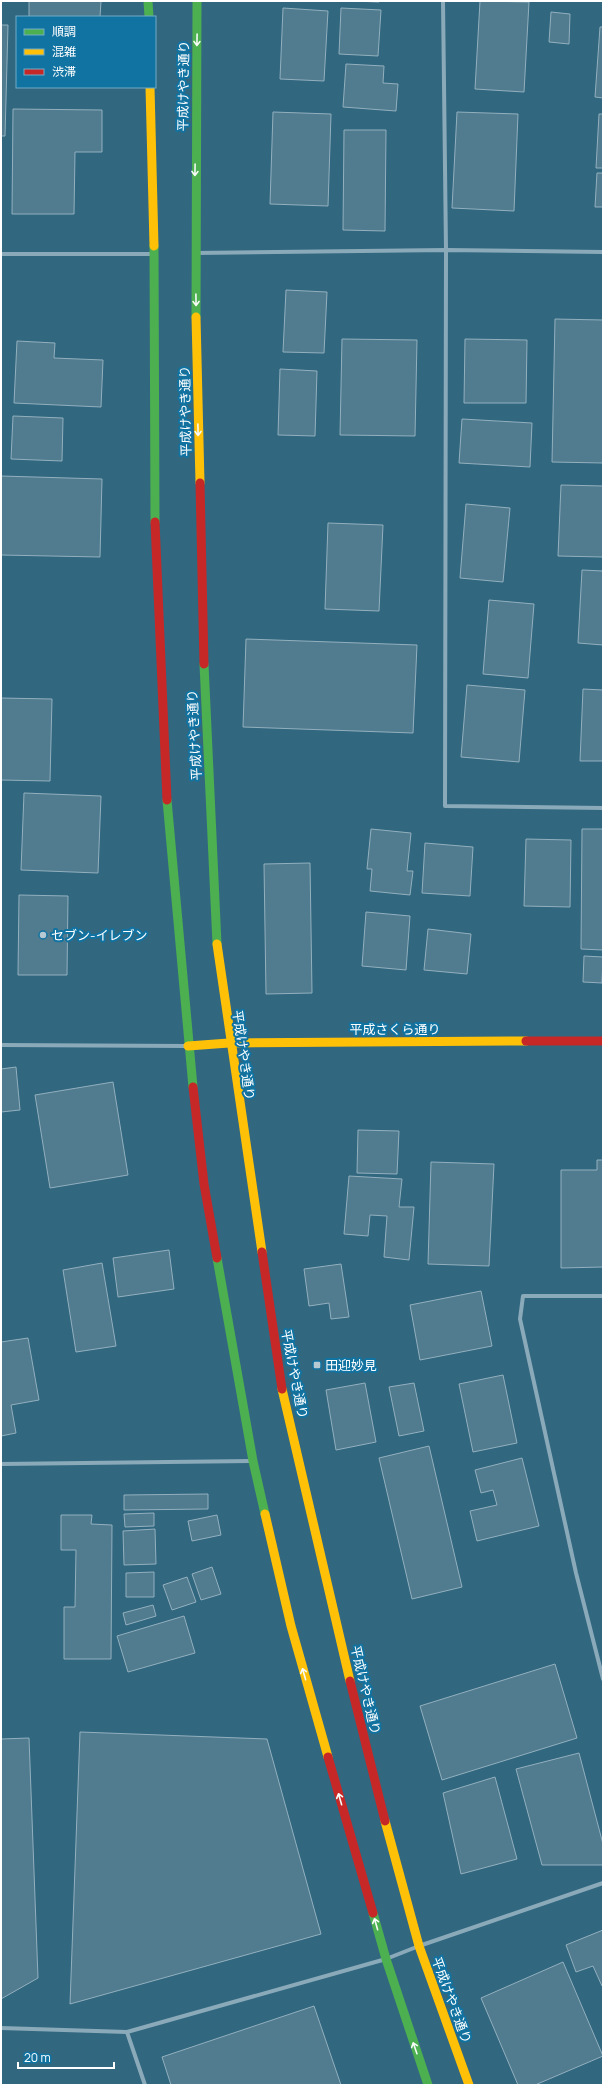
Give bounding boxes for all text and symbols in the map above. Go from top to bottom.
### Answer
legend [16,16,156,88]
text: 順調 [52,23,76,40]
one-way arrow [193,33,201,46]
street label: 平成けやき通り [173,40,193,132]
text: 混雑 [52,43,76,60]
text: 渋滞 [52,63,76,80]
one-way arrow [191,163,199,176]
one-way arrow [192,293,200,306]
street label: 平成けやき通り [175,365,195,457]
one-way arrow [194,423,202,436]
street label: 平成けやき通り [183,689,205,781]
place label: セブン-イレブン [51,926,147,944]
marker: セブン-イレブン [38,930,48,940]
street label: 平成けやき通り [229,1009,259,1101]
street label: 平成さくら通り [349,1020,441,1038]
street label: 平成けやき通り [277,1328,313,1420]
place label: 田迎妙見 [325,1356,377,1374]
marker: 田迎妙見 [312,1360,322,1370]
street label: 平成けやき通り [347,1644,385,1736]
one-way arrow [300,1668,307,1681]
one-way arrow [336,1793,343,1806]
one-way arrow [371,1918,379,1931]
street label: 平成けやき通り [428,1954,476,2046]
one-way arrow [411,2042,419,2054]
scale bar [18,2044,114,2070]
text: 20 m [24,2049,51,2066]

